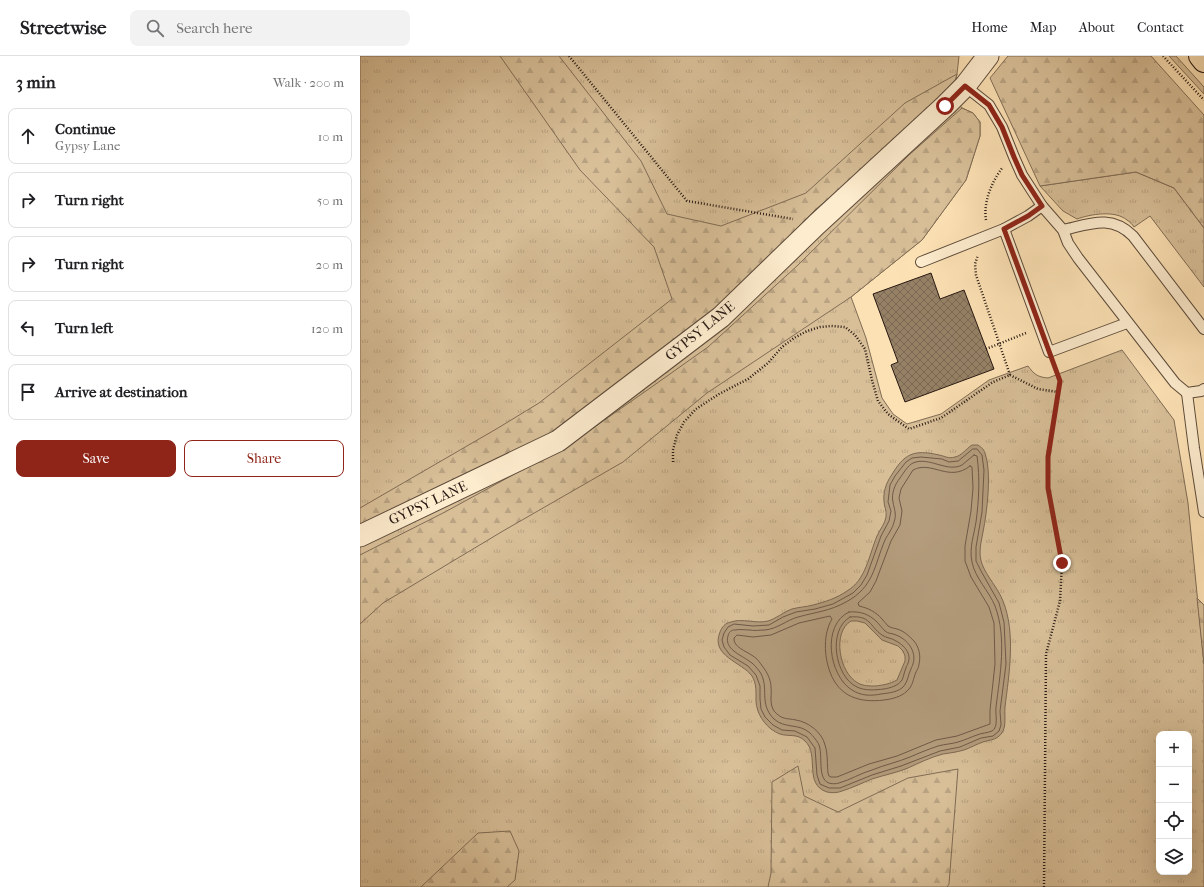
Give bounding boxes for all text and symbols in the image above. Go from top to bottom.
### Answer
search box [130,10,410,46]
text: Streetwise [20,17,106,39]
icon: search [144,17,166,39]
text: Search here [176,19,252,37]
text: Home [971,19,1008,36]
text: Map [1030,19,1057,36]
text: About [1079,19,1115,36]
text: Contact [1137,19,1184,36]
text: 3 min [16,72,56,92]
text: Walk · 200 m [273,75,344,90]
route start [936,97,954,115]
text: Continue [55,120,115,138]
icon: ahead [17,125,39,147]
text: 10 m [318,129,343,144]
text: Gypsy Lane [55,138,120,153]
icon: right [17,189,39,211]
text: Turn right [55,191,124,209]
text: 50 m [317,193,343,208]
icon: right [17,253,39,275]
text: Turn right [55,255,124,273]
text: 20 m [316,257,343,272]
street label: GYPSY LANE [662,297,739,364]
icon: left [17,317,39,339]
text: Turn left [55,319,113,337]
text: 120 m [311,321,343,336]
icon: arrive [17,381,39,403]
text: Arrive at destination [55,383,187,401]
button: Save [16,440,176,477]
button: Share [184,440,344,477]
street label: GYPSY LANE [386,477,470,529]
route end [1053,554,1071,572]
map controls [1156,731,1192,875]
button: + [1156,731,1192,767]
button: − [1156,767,1192,803]
button: locate [1156,803,1192,839]
button: layers [1156,839,1192,875]

